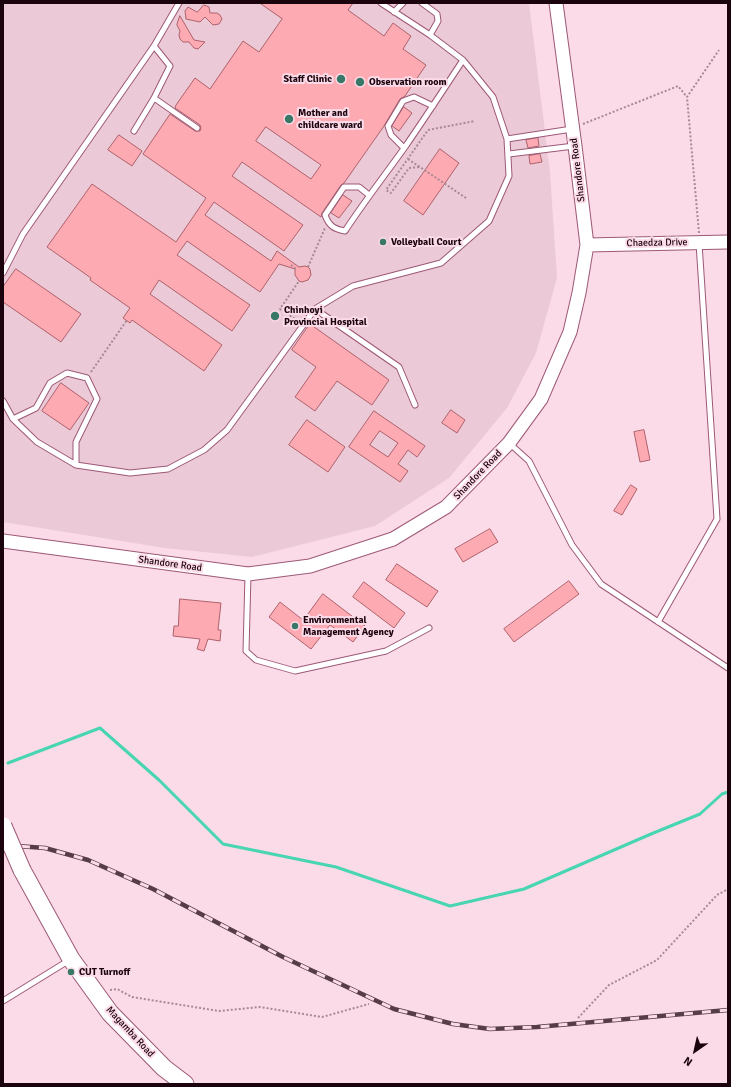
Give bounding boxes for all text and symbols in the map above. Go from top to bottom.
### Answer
place label: Staff Clinic [283,73,332,85]
marker: Staff Clinic [335,73,347,85]
marker: Observation room [354,76,366,88]
place label: Observation room [369,76,447,88]
place label: Mother and childcare ward [298,107,362,130]
marker: Mother and childcare ward [283,113,295,125]
street label: Shandore Road [568,137,588,203]
place label: Volleyball Court [391,236,461,248]
street label: Chaedza Drive [626,236,688,250]
marker: Volleyball Court [378,237,388,247]
place label: Chinhoyi Provincial Hospital [284,304,367,328]
marker: Chinhoyi Provincial Hospital [269,310,281,322]
street label: Shandore Road [451,448,505,502]
street label: Shandore Road [137,554,203,574]
place label: Environmental Management Agency [303,614,394,638]
marker: Environmental Management Agency [290,621,300,631]
place label: CUT Turnoff [79,966,130,978]
marker: CUT Turnoff [66,967,76,977]
street label: Magamba Road [103,1004,157,1060]
north arrow [675,1031,715,1071]
text: N [681,1054,695,1069]

